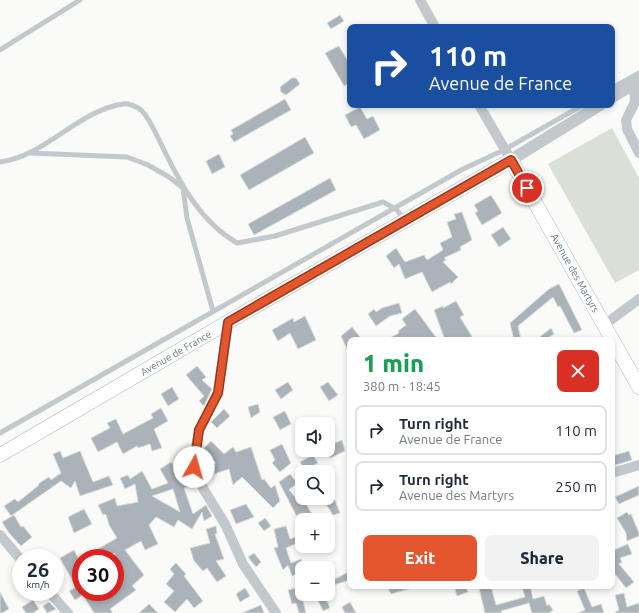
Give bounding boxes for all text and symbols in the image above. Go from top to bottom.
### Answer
icon: right [363,40,415,92]
text: 110 m [429,40,507,71]
text: Avenue de France [429,73,572,93]
pin [510,171,544,205]
icon: arrive [516,177,538,199]
street label: Avenue des Martyrs [549,232,601,314]
street label: Avenue de France [139,328,213,378]
text: 1 min [363,350,424,377]
button: close [557,350,599,392]
text: 380 m · 18:45 [363,379,441,393]
text: Turn right [399,415,469,432]
map controls [295,417,335,601]
button: sound [295,417,335,457]
icon: right [365,419,387,441]
text: 110 m [555,422,597,439]
text: Avenue de France [399,432,502,446]
position arrow [173,446,215,488]
button: search [295,465,335,505]
text: Turn right [399,471,469,488]
icon: right [365,475,387,497]
text: 250 m [555,478,597,495]
text: Avenue des Martyrs [399,488,514,502]
button: + [295,513,335,553]
button: Exit [363,535,477,581]
button: Share [485,535,599,581]
speed limit sign: 30 [72,549,124,601]
text: 26 [27,558,49,581]
button: − [295,561,335,601]
text: km/h [26,579,50,590]

